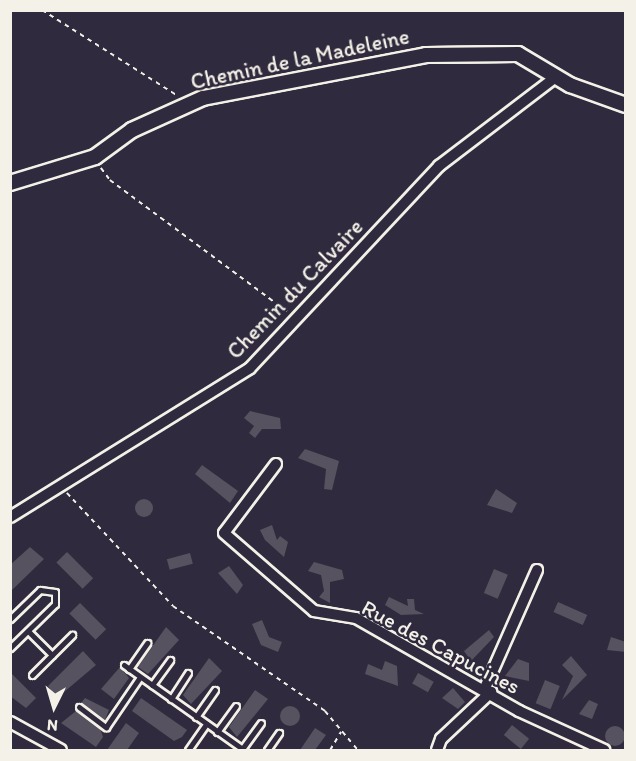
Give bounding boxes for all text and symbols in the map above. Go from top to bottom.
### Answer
street label: Chemin de la Madeleine [188,23,412,95]
street label: Chemin du Calvaire [222,214,368,364]
street label: Rue des Capucines [357,594,525,700]
north arrow [24,677,84,737]
text: N [46,715,59,735]

